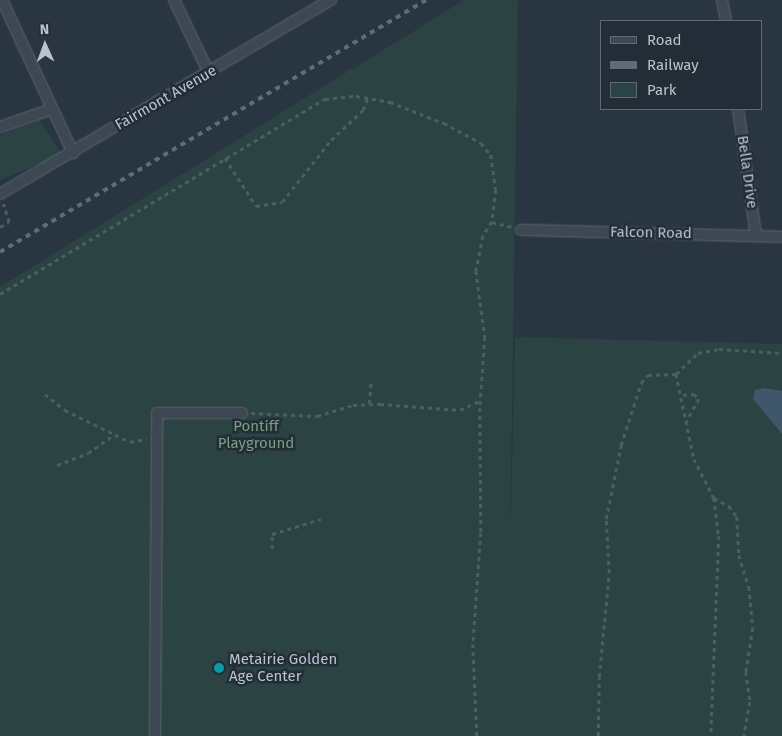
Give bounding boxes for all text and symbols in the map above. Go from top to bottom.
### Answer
north arrow [20,20,70,70]
legend [600,20,762,110]
text: N [40,21,49,38]
text: Road [647,31,682,49]
text: Railway [647,56,699,74]
street label: Fairmont Avenue [112,62,220,134]
text: Park [647,81,677,99]
street label: Bella Drive [733,134,761,210]
street label: Falcon Road [610,223,692,243]
park label: Pontiff Playground [218,417,294,452]
place label: Metairie Golden Age Center [229,650,337,685]
marker: Metairie Golden Age Center [213,662,225,674]

